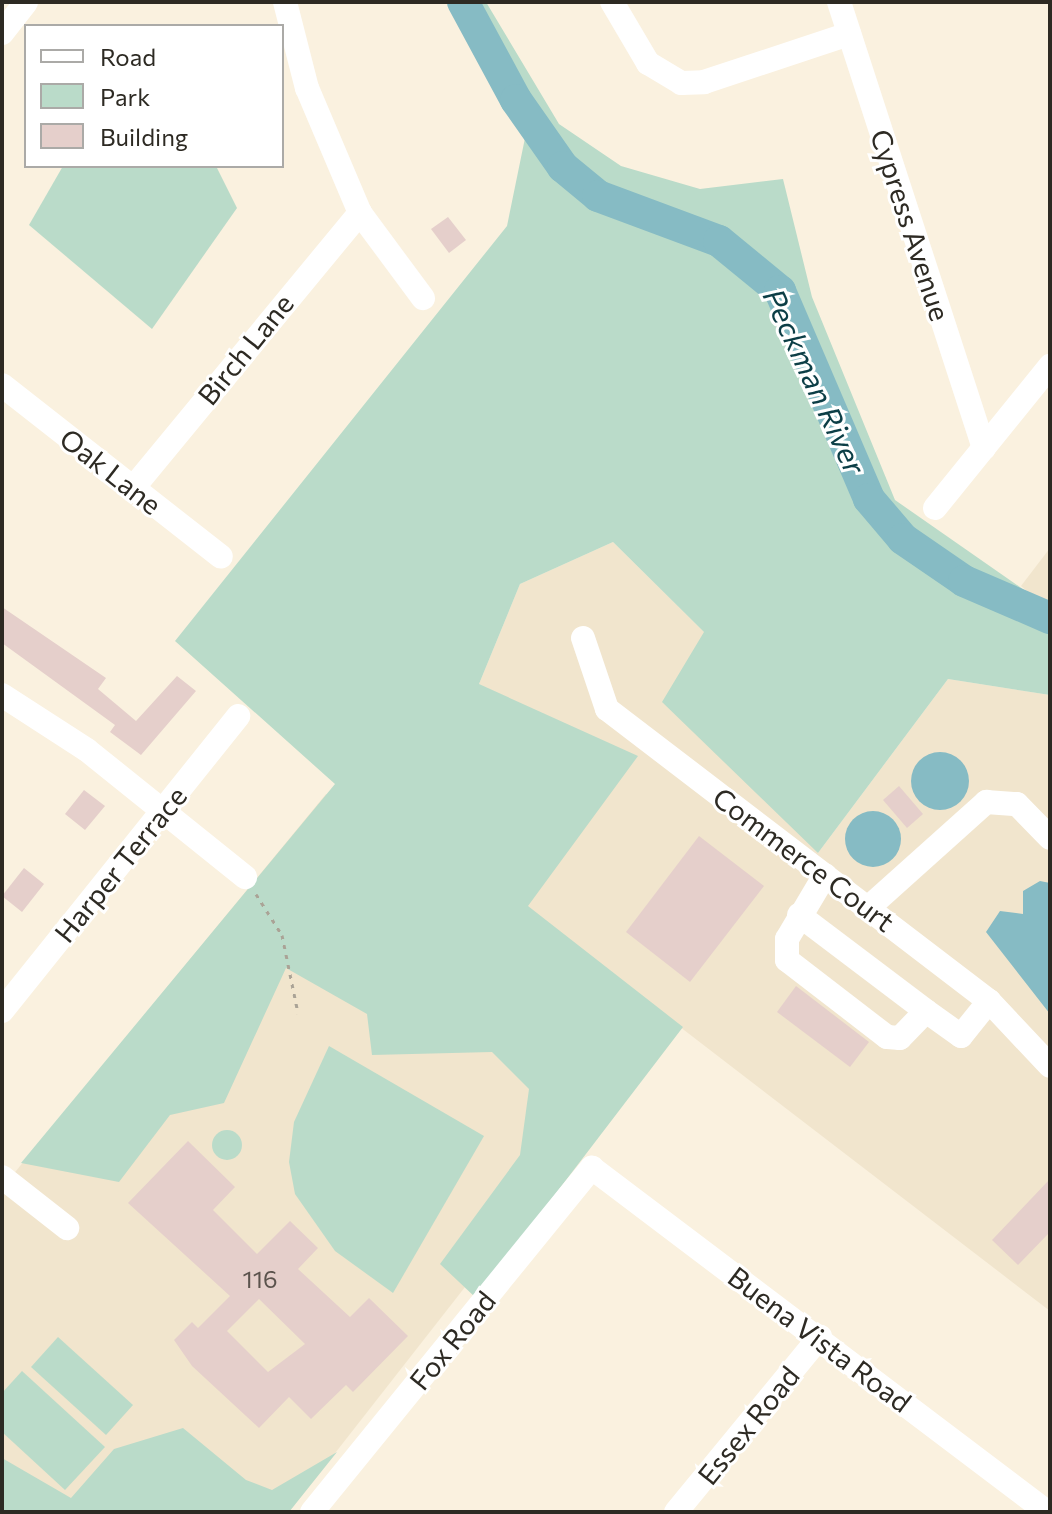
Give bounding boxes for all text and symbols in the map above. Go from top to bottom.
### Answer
legend [24,24,284,168]
text: Road [100,42,156,71]
text: Park [100,82,150,111]
text: Building [100,122,188,151]
street label: Cypress Avenue [864,125,958,325]
water label: Peckman River [756,282,874,480]
street label: Birch Lane [190,287,300,411]
street label: Oak Lane [54,421,168,521]
street label: Harper Terrace [47,779,193,949]
street label: Commerce Court [707,780,901,938]
street label: Buena Vista Road [722,1259,918,1419]
house number: 116 [242,1265,278,1293]
street label: Fox Road [402,1284,502,1396]
street label: Essex Road [690,1359,806,1491]

